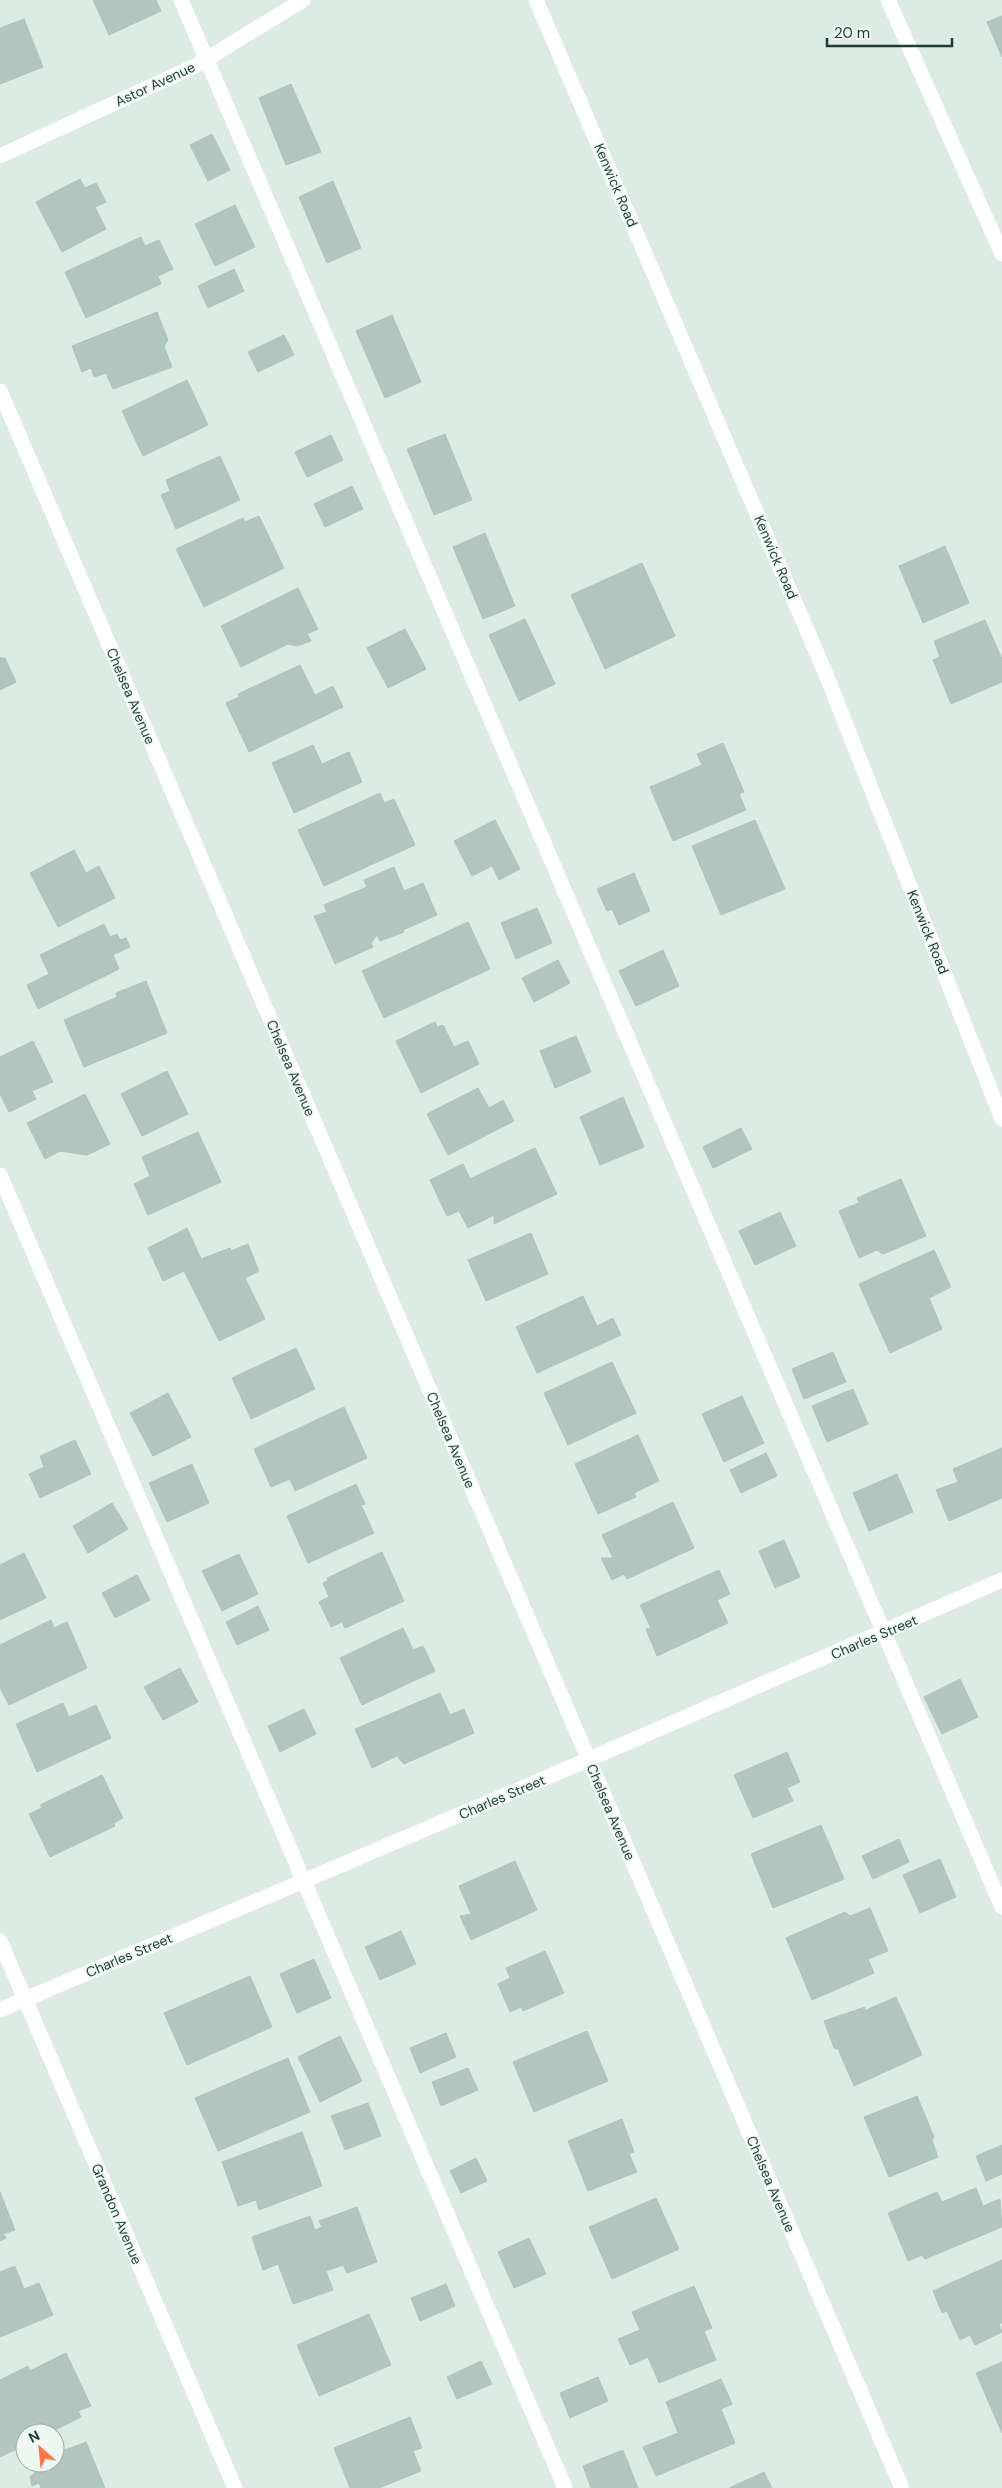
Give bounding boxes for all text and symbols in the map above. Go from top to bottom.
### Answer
scale bar [827,15,952,47]
text: 20 m [834,23,870,43]
street label: Astor Avenue [112,58,198,110]
street label: Kenwick Road [590,140,642,230]
street label: Kenwick Road [750,512,802,602]
street label: Chelsea Avenue [103,645,159,747]
street label: Kenwick Road [903,887,953,977]
street label: Chelsea Avenue [263,1017,319,1119]
street label: Chelsea Avenue [423,1389,479,1491]
street label: Charles Street [828,1611,920,1663]
street label: Chelsea Avenue [583,1761,639,1863]
street label: Charles Street [456,1771,548,1823]
street label: Charles Street [83,1929,175,1981]
street label: Chelsea Avenue [743,2133,799,2235]
street label: Grandon Avenue [88,2161,146,2267]
north arrow [15,2423,65,2473]
text: N [25,2426,43,2447]

